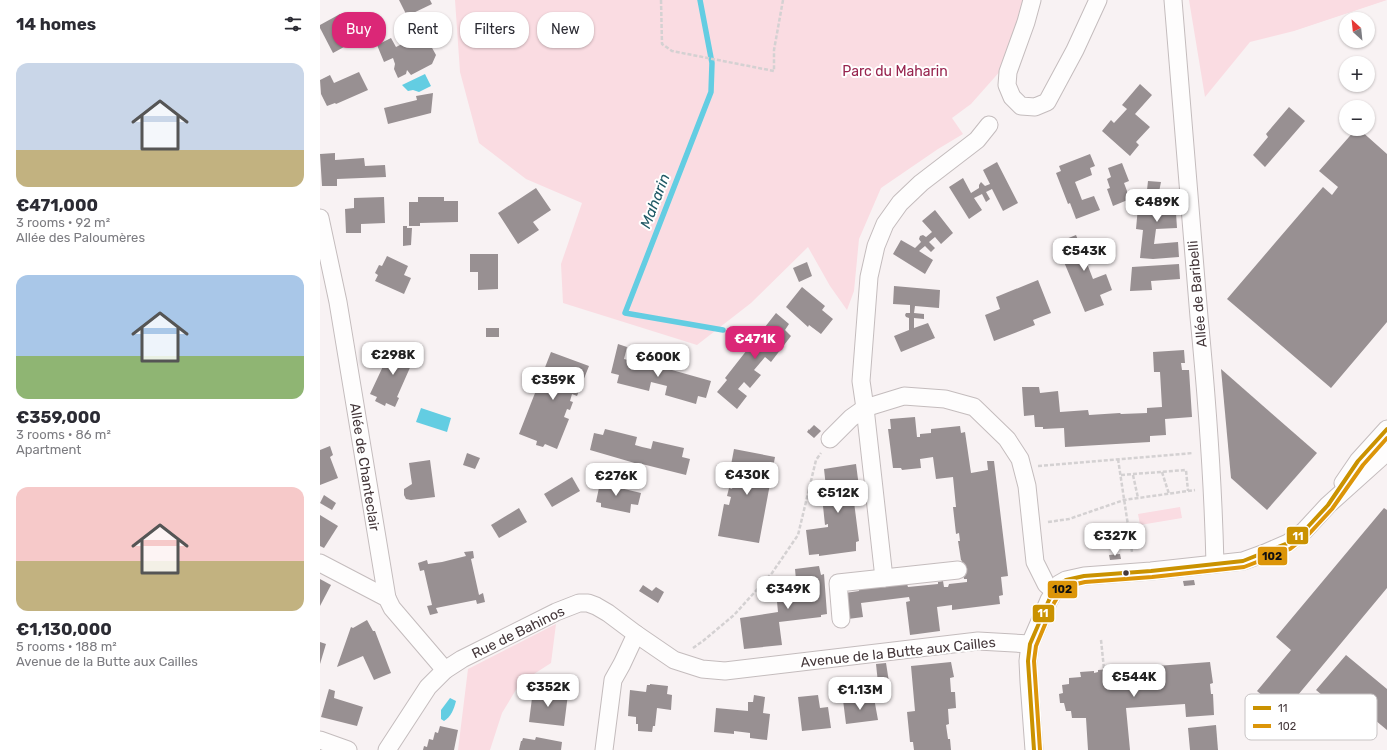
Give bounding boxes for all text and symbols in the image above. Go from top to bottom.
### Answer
chip: Buy [332,12,386,48]
chip: Rent [394,12,452,48]
chip: Filters [460,12,529,48]
chip: New [537,12,594,48]
north arrow [1339,12,1375,48]
map controls [1339,12,1375,136]
icon: filters [282,13,304,35]
text: 14 homes [16,14,96,34]
button: + [1339,56,1375,92]
park label: Parc du Maharin [842,63,948,80]
icon: home [124,89,196,161]
button: − [1339,100,1375,136]
water label: Maharin [636,171,674,231]
pin: €489K [1129,189,1185,223]
text: €489K [1135,194,1179,209]
text: €471,000 [16,195,98,215]
text: 3 rooms · 92 m² [16,215,110,230]
text: Allée des Paloumères [16,230,145,245]
pin: €543K [1056,238,1112,272]
street label: Allée de Baribelli [1184,240,1211,348]
text: €543K [1062,243,1106,258]
icon: home [124,301,196,373]
pin: €471K [727,326,783,360]
text: €471K [734,331,776,346]
pin: €298K [365,342,421,376]
pin: €600K [630,344,686,378]
text: €298K [371,347,415,362]
text: €600K [636,349,680,364]
pin: €359K [525,367,581,401]
text: €359K [531,372,575,387]
street label: Allée de Chanteclair [346,402,383,533]
text: €359,000 [16,407,101,427]
text: 3 rooms · 86 m² [16,427,111,442]
text: Apartment [16,442,81,457]
pin: €430K [719,462,775,496]
pin: €276K [588,463,644,497]
text: €430K [724,467,770,482]
text: €276K [595,468,637,483]
pin: €512K [810,480,866,514]
text: €512K [817,485,859,500]
icon: home [124,513,196,585]
pin: €327K [1087,523,1143,557]
line badge: 11 [1286,526,1309,545]
text: €327K [1093,528,1137,543]
text: 11 [1293,530,1303,543]
line badge: 102 [1257,546,1288,566]
text: 102 [1262,550,1282,563]
unlabelled marker [1121,568,1131,578]
pin: €349K [760,576,816,610]
line badge: 102 [1047,580,1078,599]
text: €349K [766,581,810,596]
text: 102 [1052,583,1072,596]
street label: Rue de Bahinos [469,603,567,662]
line badge: 11 [1032,604,1055,623]
text: 11 [1038,607,1048,620]
text: €1,130,000 [16,619,112,639]
street label: Avenue de la Butte aux Cailles [800,634,996,671]
text: 5 rooms · 188 m² [16,639,117,654]
text: Avenue de la Butte aux Cailles [16,654,198,669]
pin: €544K [1106,664,1162,698]
text: €544K [1112,669,1156,684]
pin: €352K [520,674,576,708]
pin: €1.13M [827,677,893,711]
text: €352K [526,679,570,694]
text: €1.13M [837,682,883,697]
legend [1245,694,1377,740]
text: 11 [1278,702,1287,715]
text: 102 [1278,720,1296,733]

